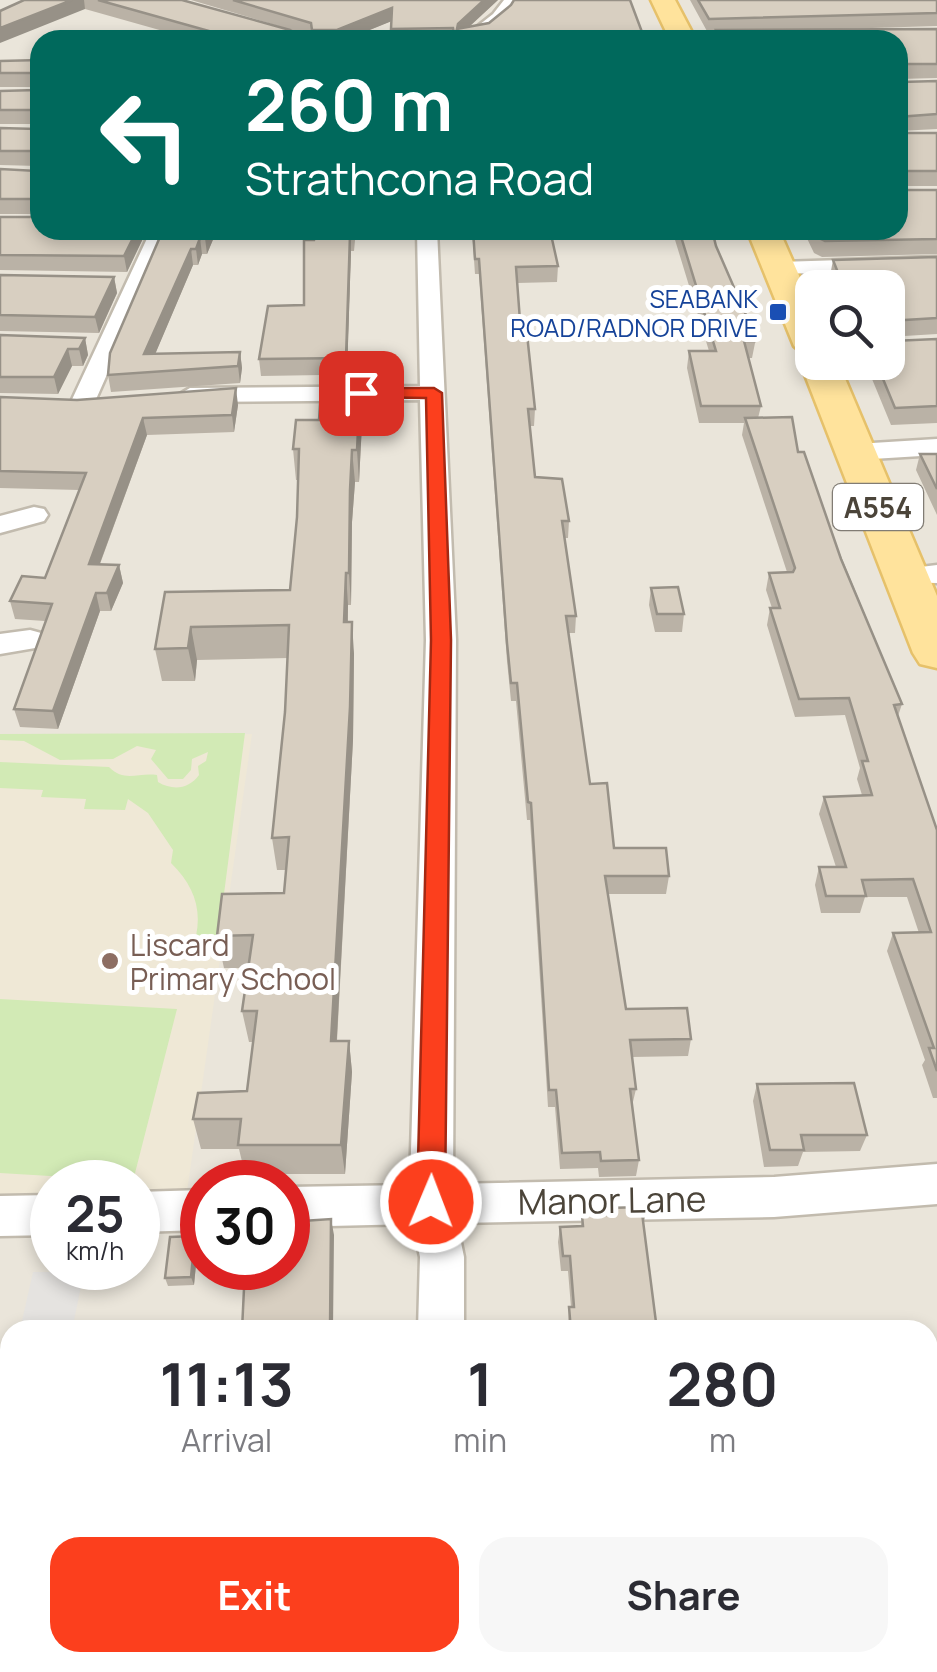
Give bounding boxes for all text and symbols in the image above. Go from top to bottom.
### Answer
text: 260 m [245,56,453,152]
icon: left [80,70,210,200]
text: Strathcona Road [245,147,594,209]
map controls [795,270,905,380]
button: search [795,270,905,380]
place label: SEABANK ROAD/RADNOR DRIVE [510,281,758,345]
marker: SEABANK ROAD/RADNOR DRIVE [767,301,789,323]
pin [319,351,404,436]
icon: arrive [334,366,389,421]
road number: A554 [833,484,923,530]
place label: Liscard Primary School [130,924,336,999]
marker: Liscard Primary School [99,950,121,972]
position arrow [379,1150,483,1254]
speed limit sign: 30 [180,1160,310,1290]
street label: Manor Lane [517,1174,707,1226]
text: 25 [65,1179,125,1247]
text: km/h [66,1233,124,1268]
text: 11:13 [160,1342,294,1424]
text: 1 [467,1342,493,1424]
text: 280 [667,1342,778,1424]
text: Arrival [181,1418,272,1462]
text: min [453,1418,507,1462]
text: m [709,1418,736,1462]
button: Exit [50,1537,459,1652]
button: Share [479,1537,888,1652]

